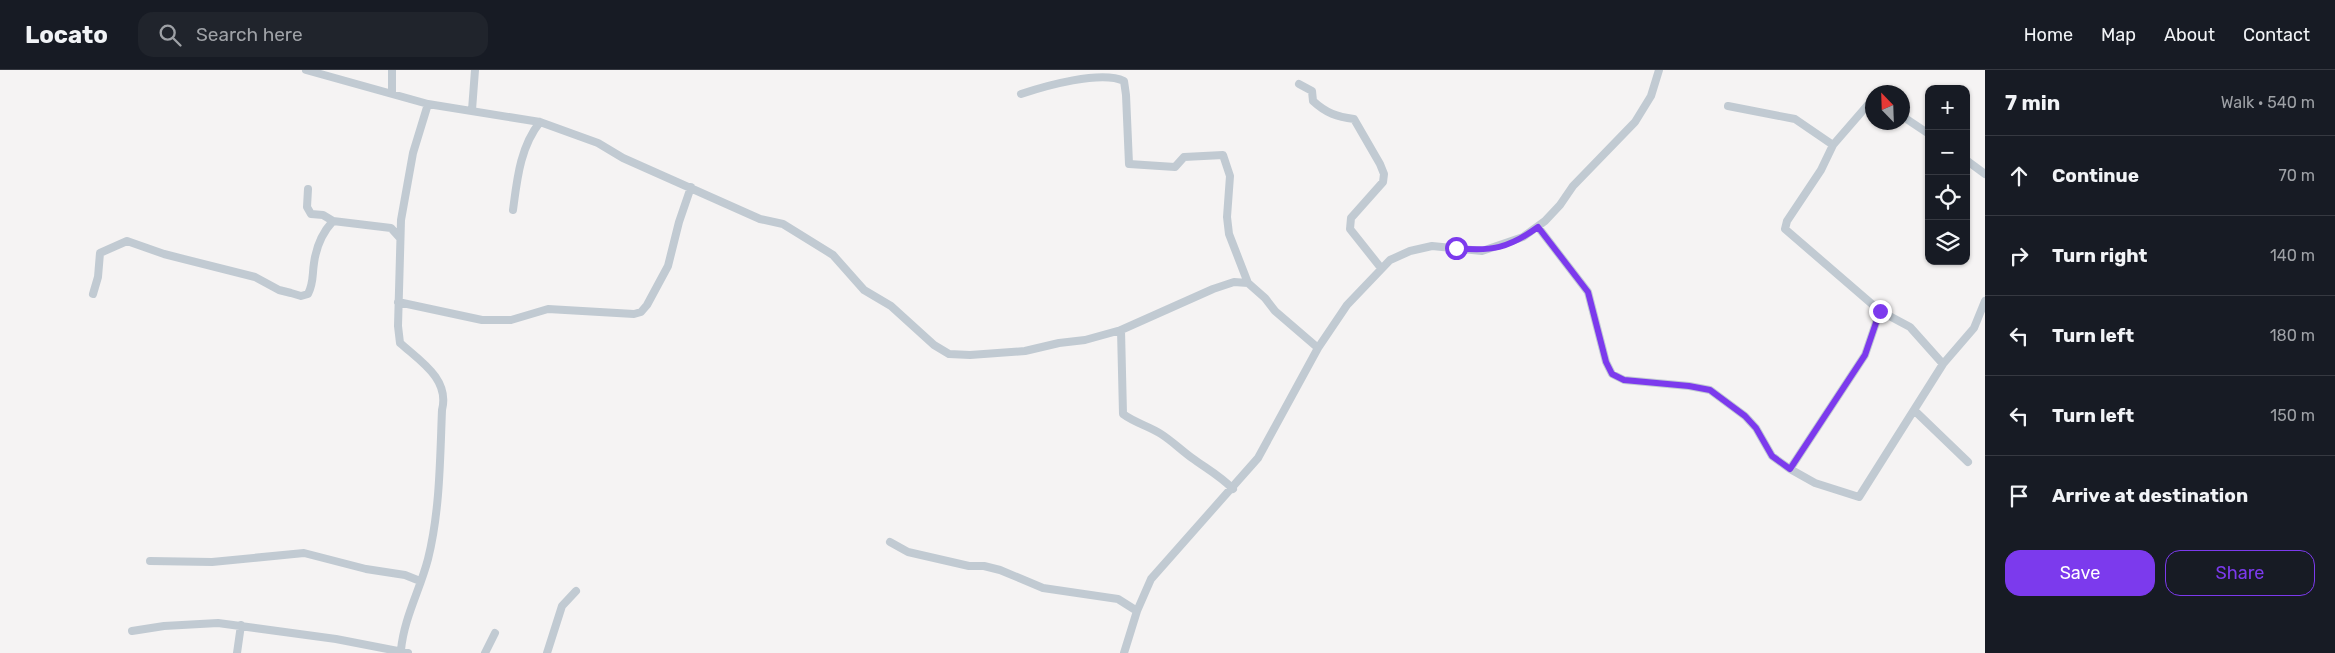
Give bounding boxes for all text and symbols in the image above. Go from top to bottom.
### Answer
search box [138,12,488,57]
text: Locato [25,21,108,49]
icon: search [156,21,184,49]
text: Search here [196,23,303,46]
text: Home [2024,24,2073,46]
text: Map [2101,24,2136,46]
text: About [2164,24,2215,46]
text: Contact [2243,24,2310,46]
north arrow [1865,85,1910,130]
map controls [1925,85,1970,265]
button: + [1925,85,1970,130]
text: 7 min [2005,90,2060,115]
text: Walk · 540 m [2221,93,2315,112]
button: − [1925,130,1970,175]
icon: ahead [2005,162,2033,190]
text: Continue [2052,164,2139,187]
text: 70 m [2278,166,2315,185]
button: locate [1925,175,1970,220]
button: layers [1925,220,1970,265]
route start [1445,237,1468,260]
icon: right [2005,242,2033,270]
text: Turn right [2052,244,2147,267]
text: 140 m [2270,246,2315,265]
route end [1869,300,1892,323]
icon: left [2005,322,2033,350]
text: Turn left [2052,324,2134,347]
text: 180 m [2270,326,2315,345]
icon: left [2005,402,2033,430]
text: Turn left [2052,404,2134,427]
text: 150 m [2270,406,2315,425]
icon: arrive [2005,482,2033,510]
text: Arrive at destination [2052,484,2248,507]
button: Save [2005,550,2155,596]
button: Share [2165,550,2315,596]

